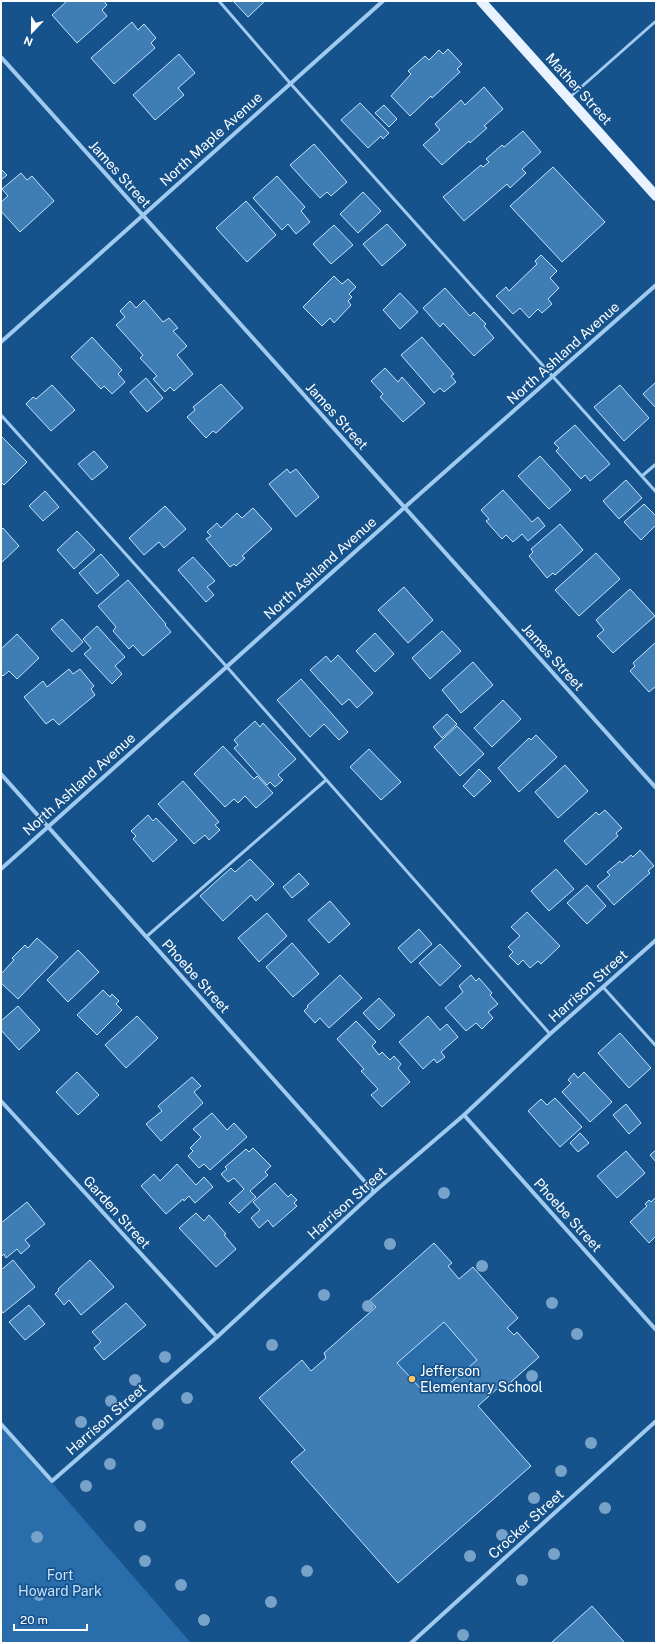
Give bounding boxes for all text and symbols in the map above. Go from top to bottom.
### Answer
north arrow [12,12,52,52]
text: N [22,34,34,48]
street label: Mather Street [543,50,615,128]
street label: North Maple Avenue [157,89,266,189]
street label: James Street [86,137,154,211]
street label: North Ashland Avenue [504,298,622,408]
street label: James Street [303,379,371,453]
street label: North Ashland Avenue [261,513,379,623]
street label: James Street [519,620,587,694]
street label: North Ashland Avenue [20,729,138,839]
street label: Phoebe Street [159,936,233,1016]
street label: Harrison Street [545,947,631,1025]
street label: Harrison Street [304,1164,390,1242]
street label: Garden Street [80,1172,154,1252]
street label: Phoebe Street [531,1175,605,1255]
place label: Jefferson Elementary School [420,1363,543,1395]
marker: Jefferson Elementary School [407,1374,417,1384]
street label: Harrison Street [63,1380,149,1458]
street label: Crocker Street [485,1486,567,1562]
park label: Fort Howard Park [18,1567,102,1599]
scale bar [14,1606,87,1632]
text: 20 m [20,1613,48,1627]

